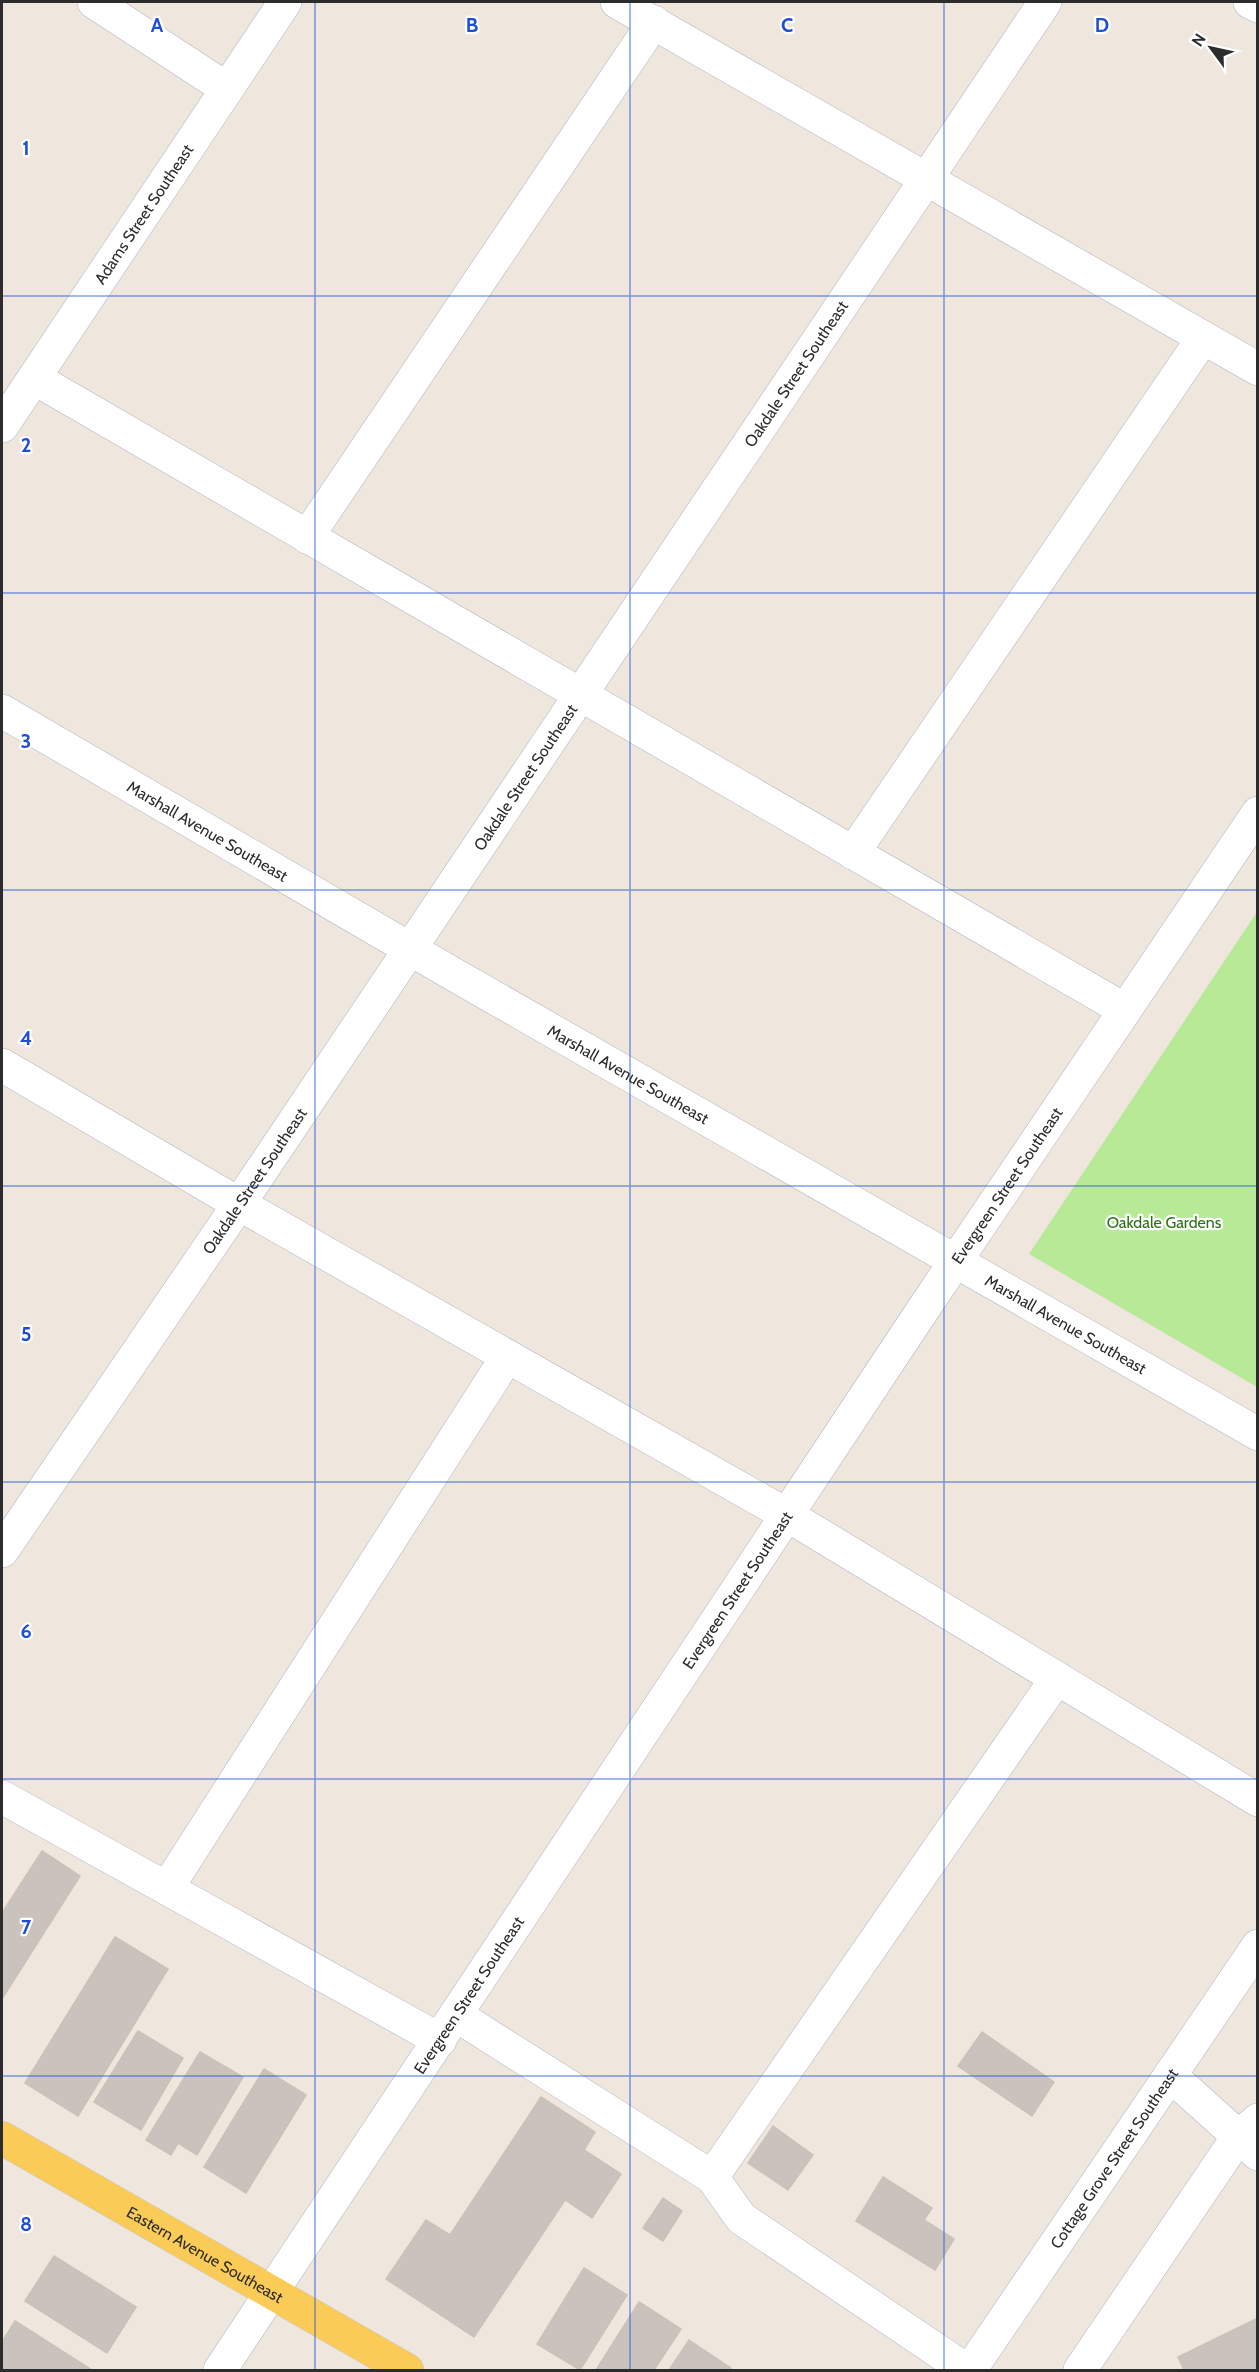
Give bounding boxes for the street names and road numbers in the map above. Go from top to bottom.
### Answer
street label: Adams Street Southeast [90,140,197,287]
street label: Oakdale Street Southeast [740,296,852,450]
street label: Oakdale Street Southeast [469,700,581,854]
street label: Marshall Avenue Southeast [124,777,292,885]
street label: Marshall Avenue Southeast [544,1021,713,1128]
street label: Evergreen Street Southeast [947,1103,1067,1267]
street label: Oakdale Street Southeast [198,1104,311,1257]
street label: Marshall Avenue Southeast [982,1271,1150,1378]
street label: Evergreen Street Southeast [678,1507,796,1672]
street label: Evergreen Street Southeast [410,1912,528,2077]
street label: Cottage Grove Street Southeast [1046,2064,1182,2252]
street label: Eastern Avenue Southeast [123,2202,287,2307]

